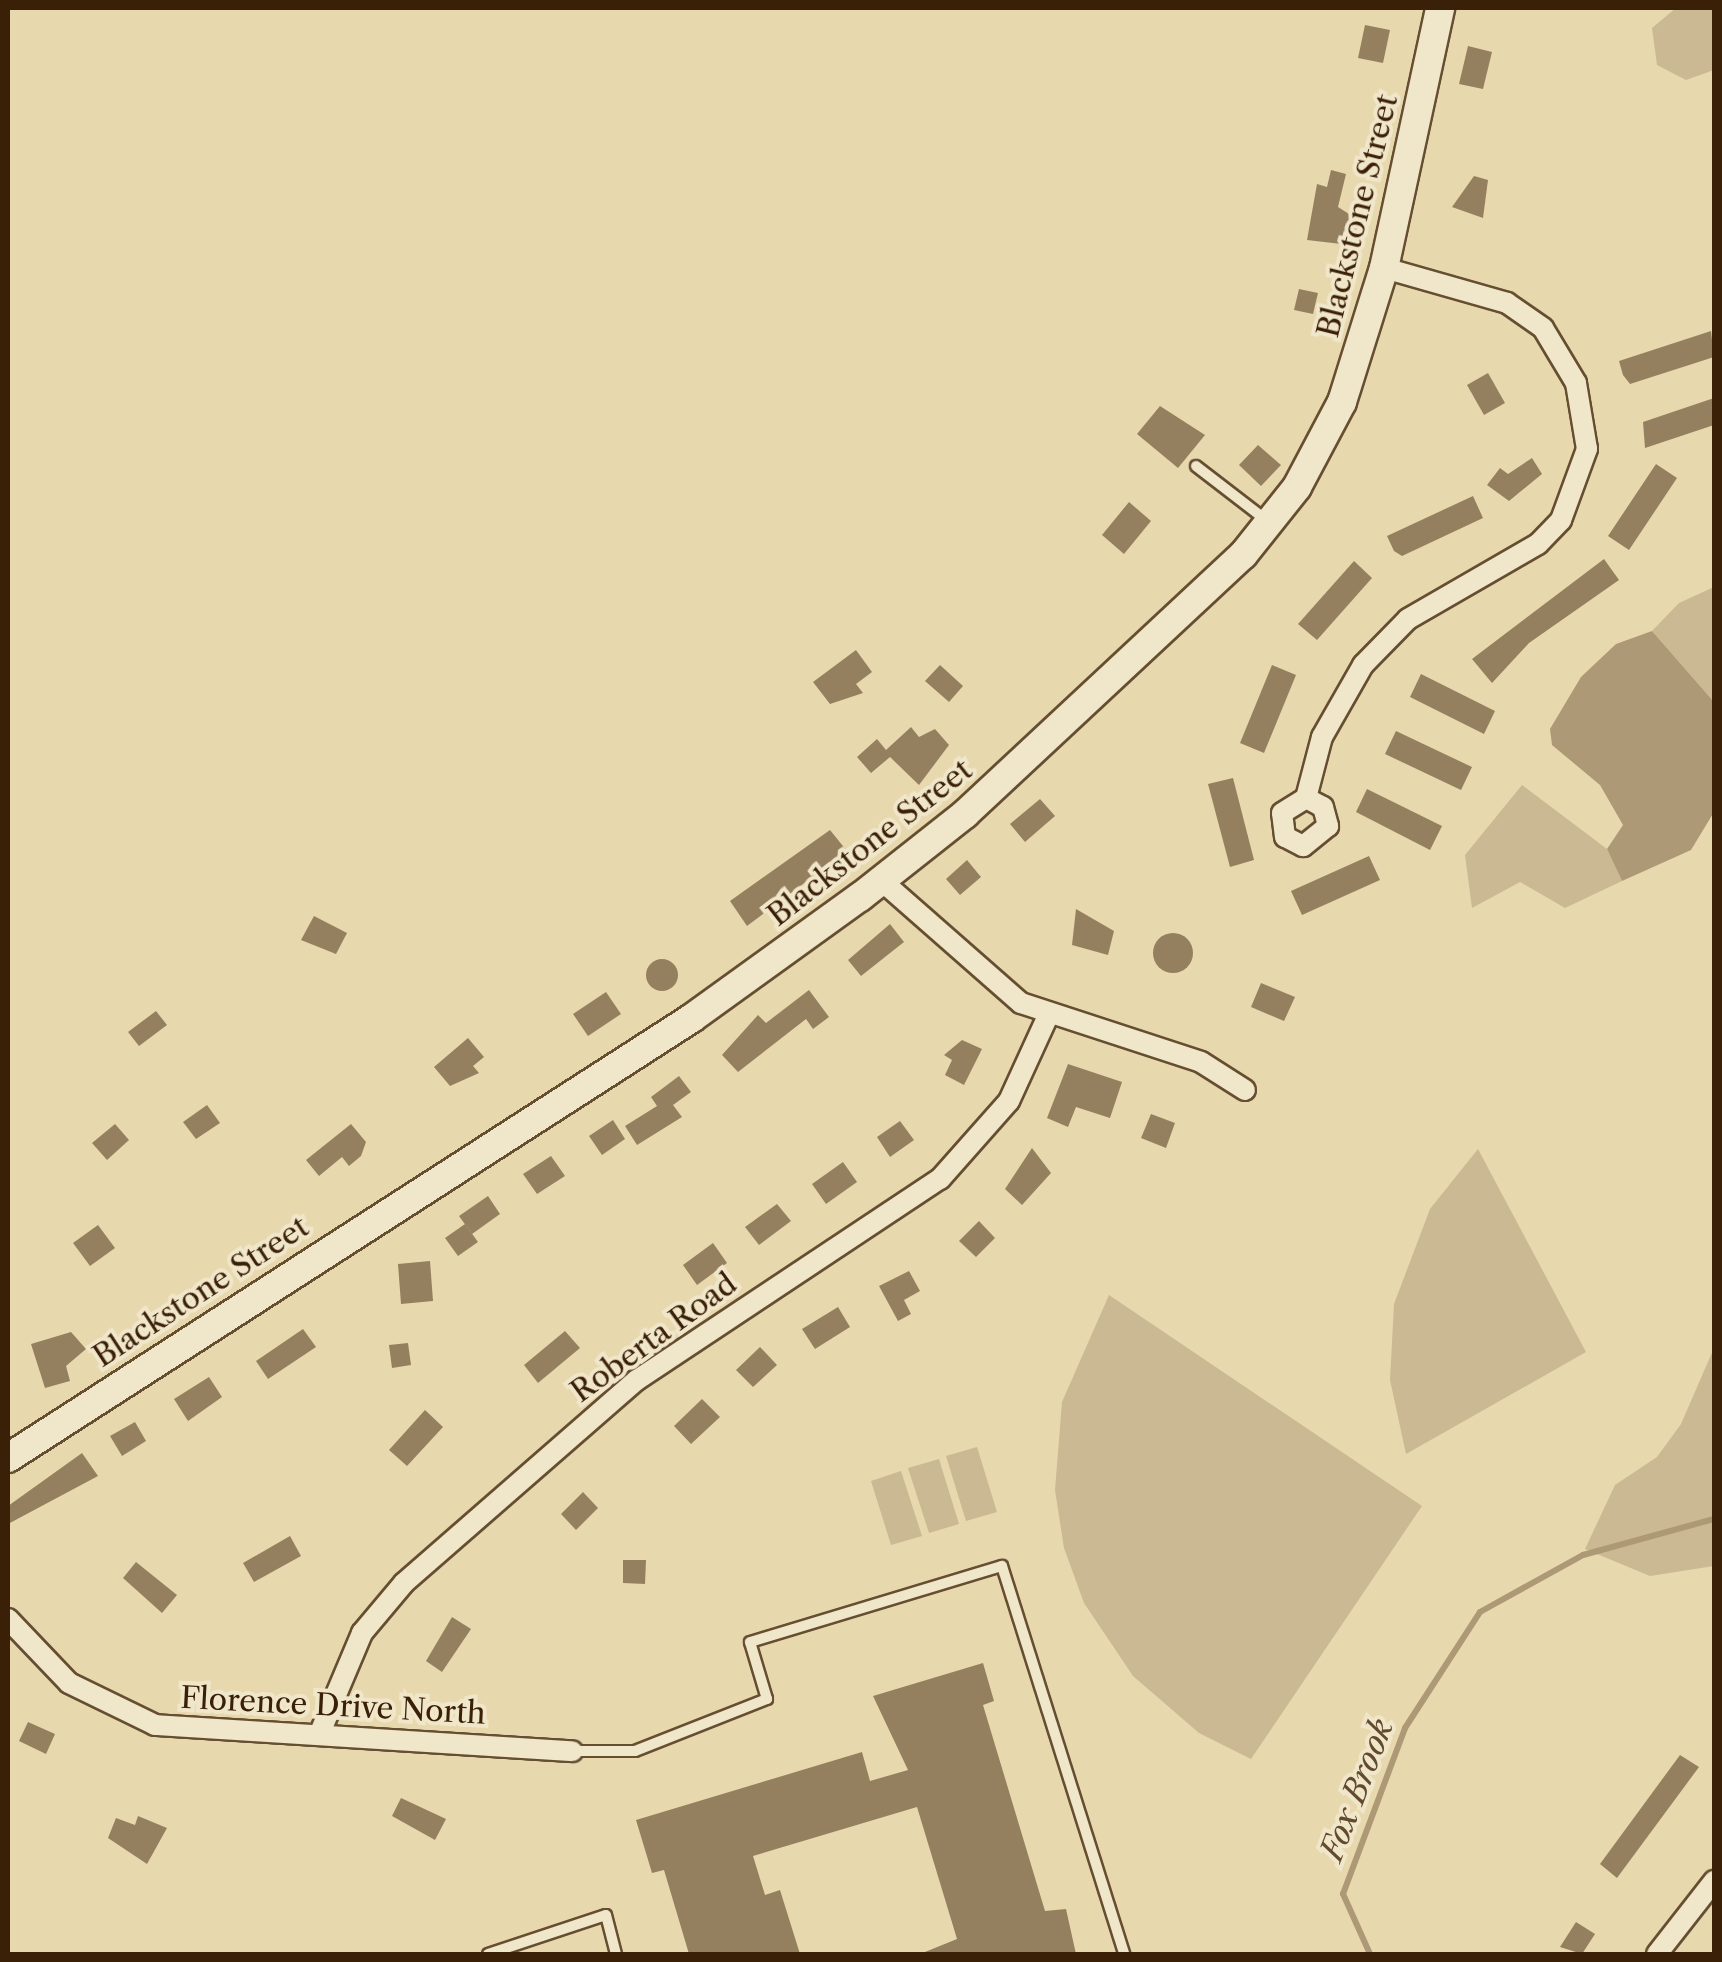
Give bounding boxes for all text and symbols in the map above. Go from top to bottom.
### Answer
street label: Blackstone Street [1310,91,1406,341]
street label: Blackstone Street [761,752,979,934]
street label: Blackstone Street [87,1209,315,1375]
street label: Roberta Road [564,1266,744,1410]
street label: Florence Drive North [180,1680,486,1732]
water label: Fox Brook [1312,1714,1402,1866]

